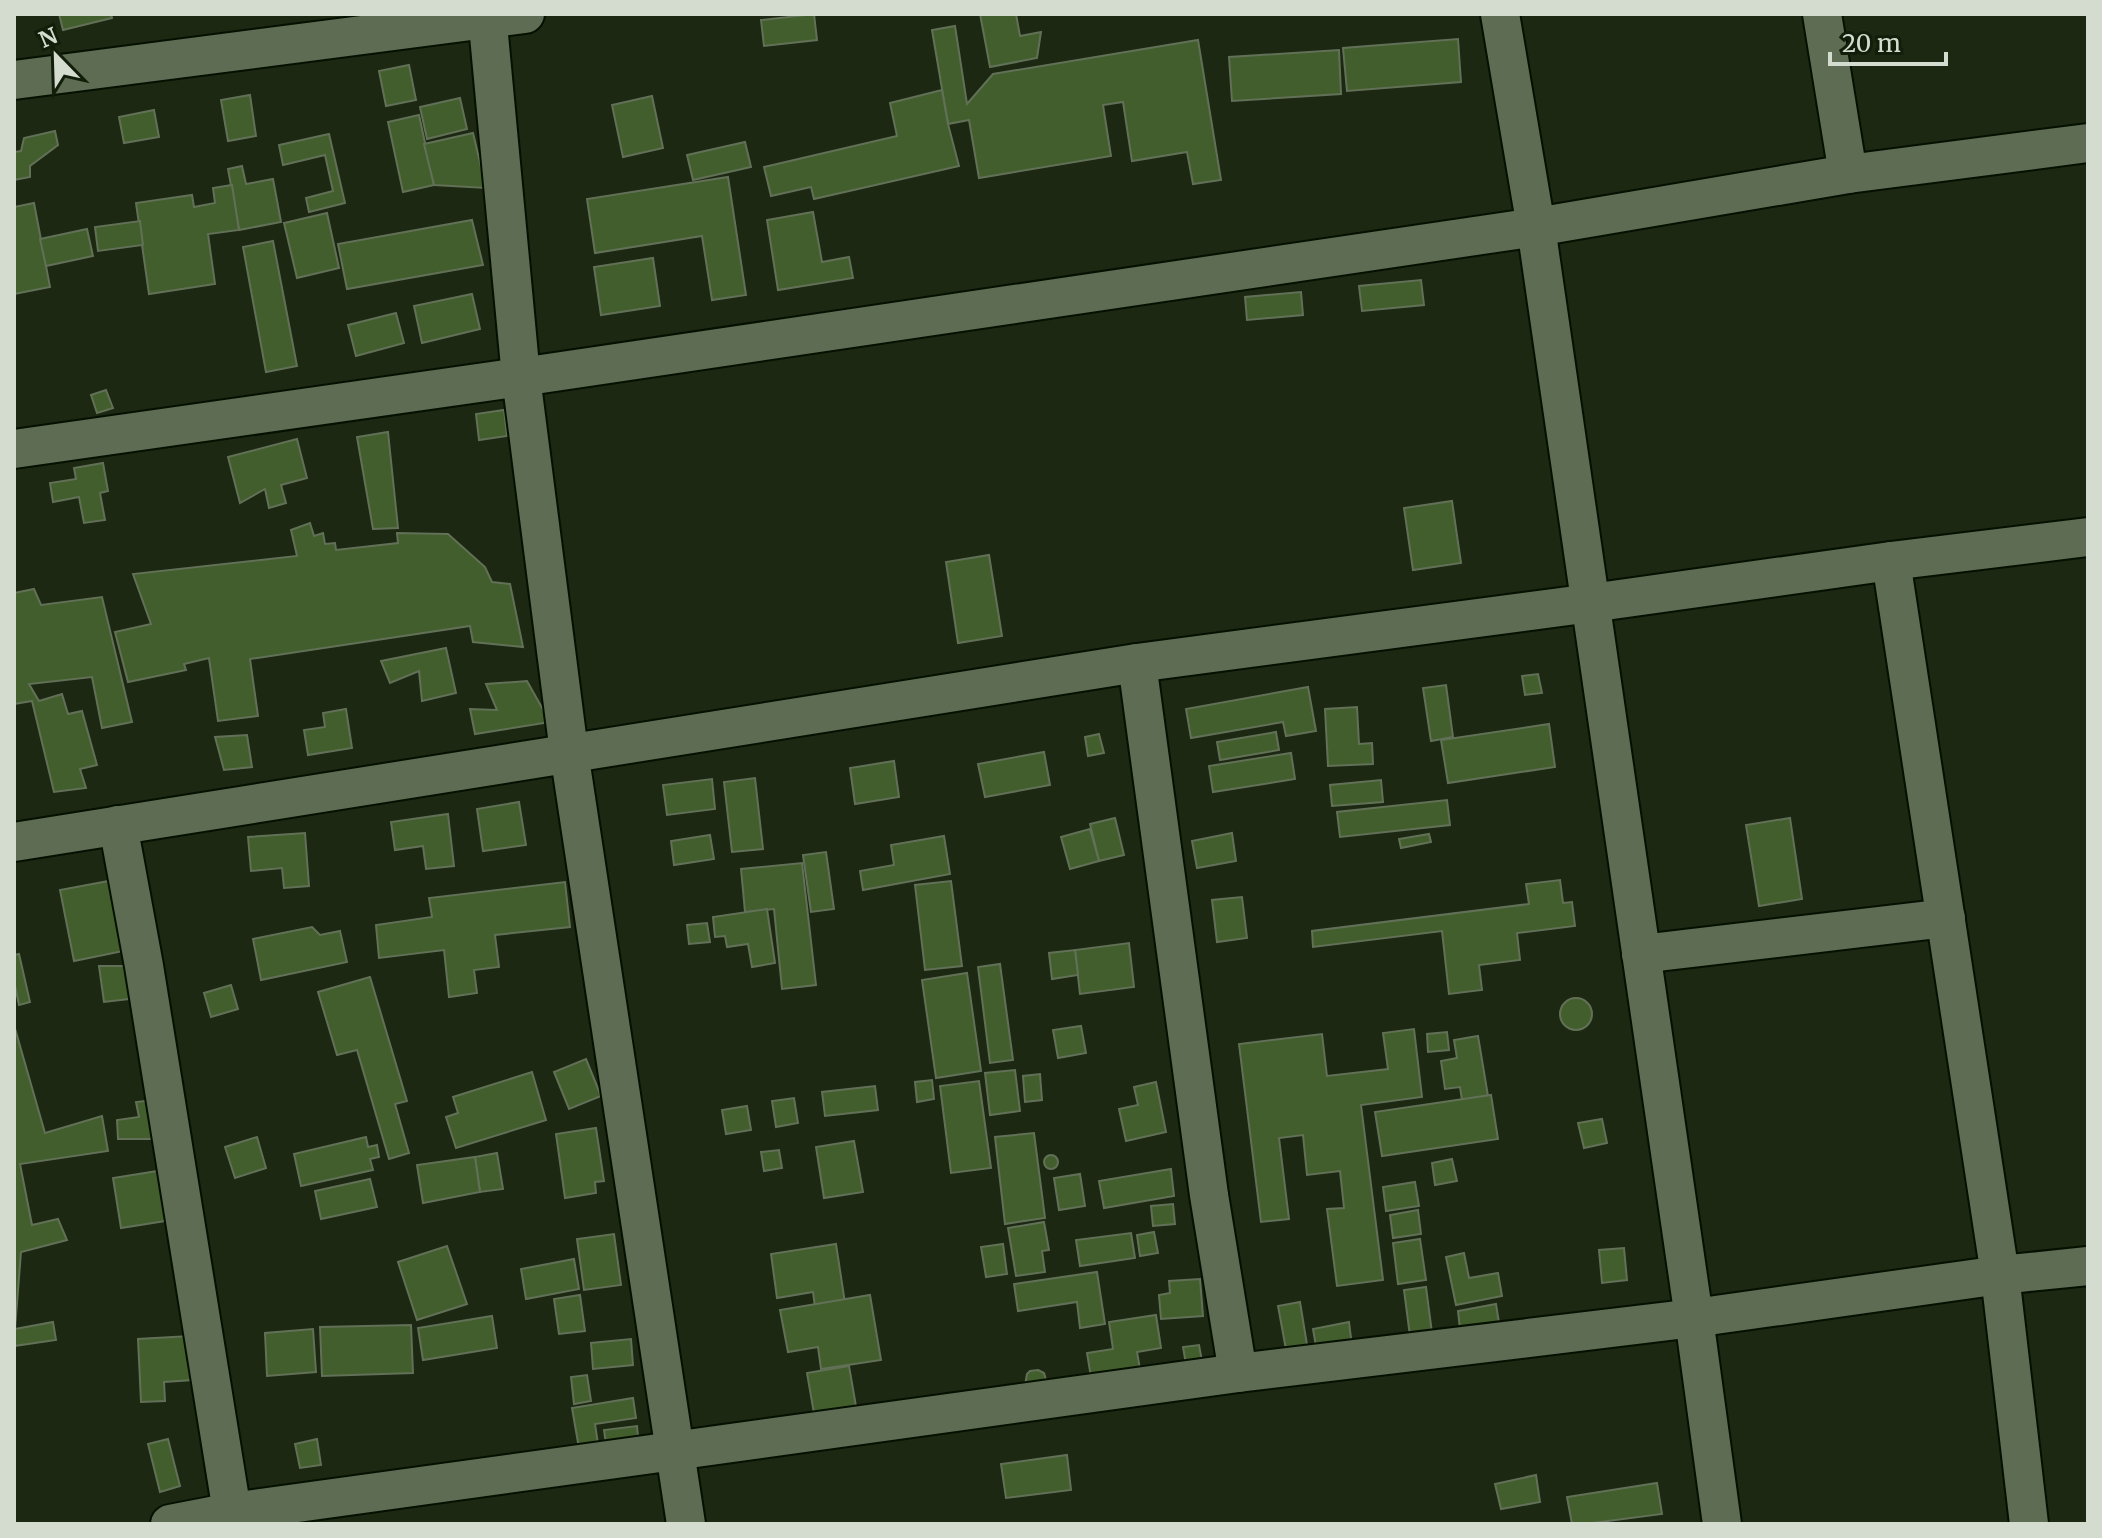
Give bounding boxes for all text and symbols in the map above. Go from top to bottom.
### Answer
north arrow [16,16,96,96]
scale bar [1830,16,1946,66]
text: N [35,21,62,54]
text: 20 m [1842,28,1901,59]

